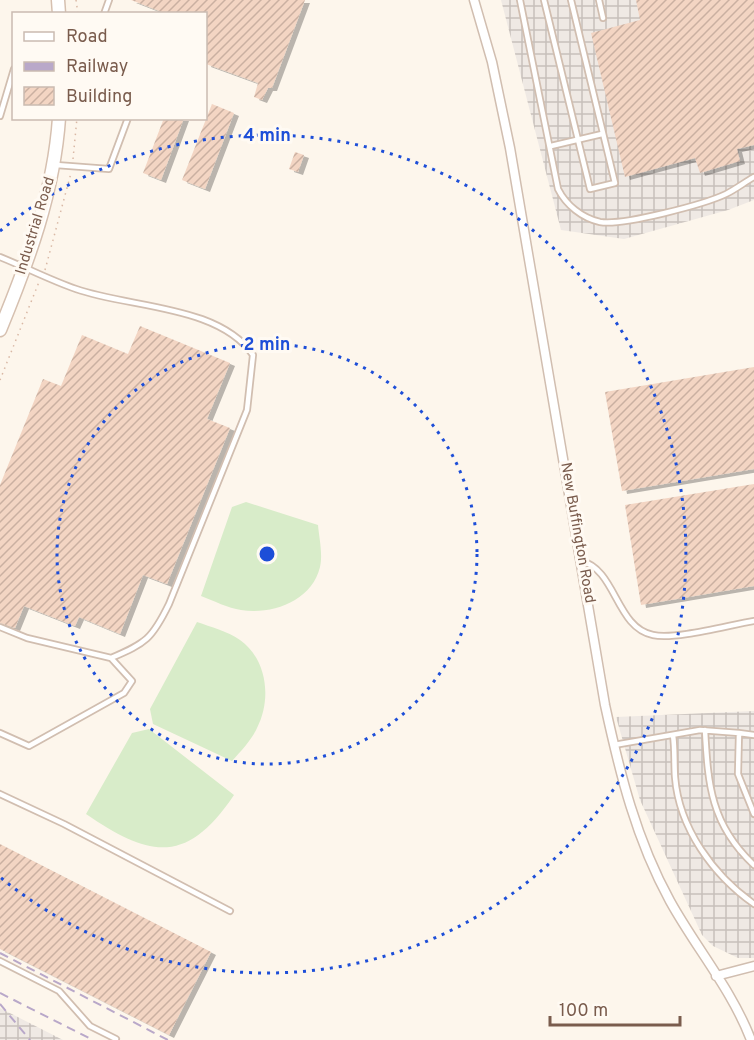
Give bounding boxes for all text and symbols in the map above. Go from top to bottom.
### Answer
legend [12,12,207,120]
text: Road [66,26,108,49]
text: Railway [66,56,128,79]
text: Building [66,86,132,109]
text: 4 min [243,125,291,148]
street label: Industrial Road [12,175,60,277]
text: 2 min [243,334,291,357]
street label: New Buffington Road [555,461,599,605]
centre of rings [257,544,277,564]
scale bar [550,989,680,1027]
text: 100 m [559,1000,608,1023]

